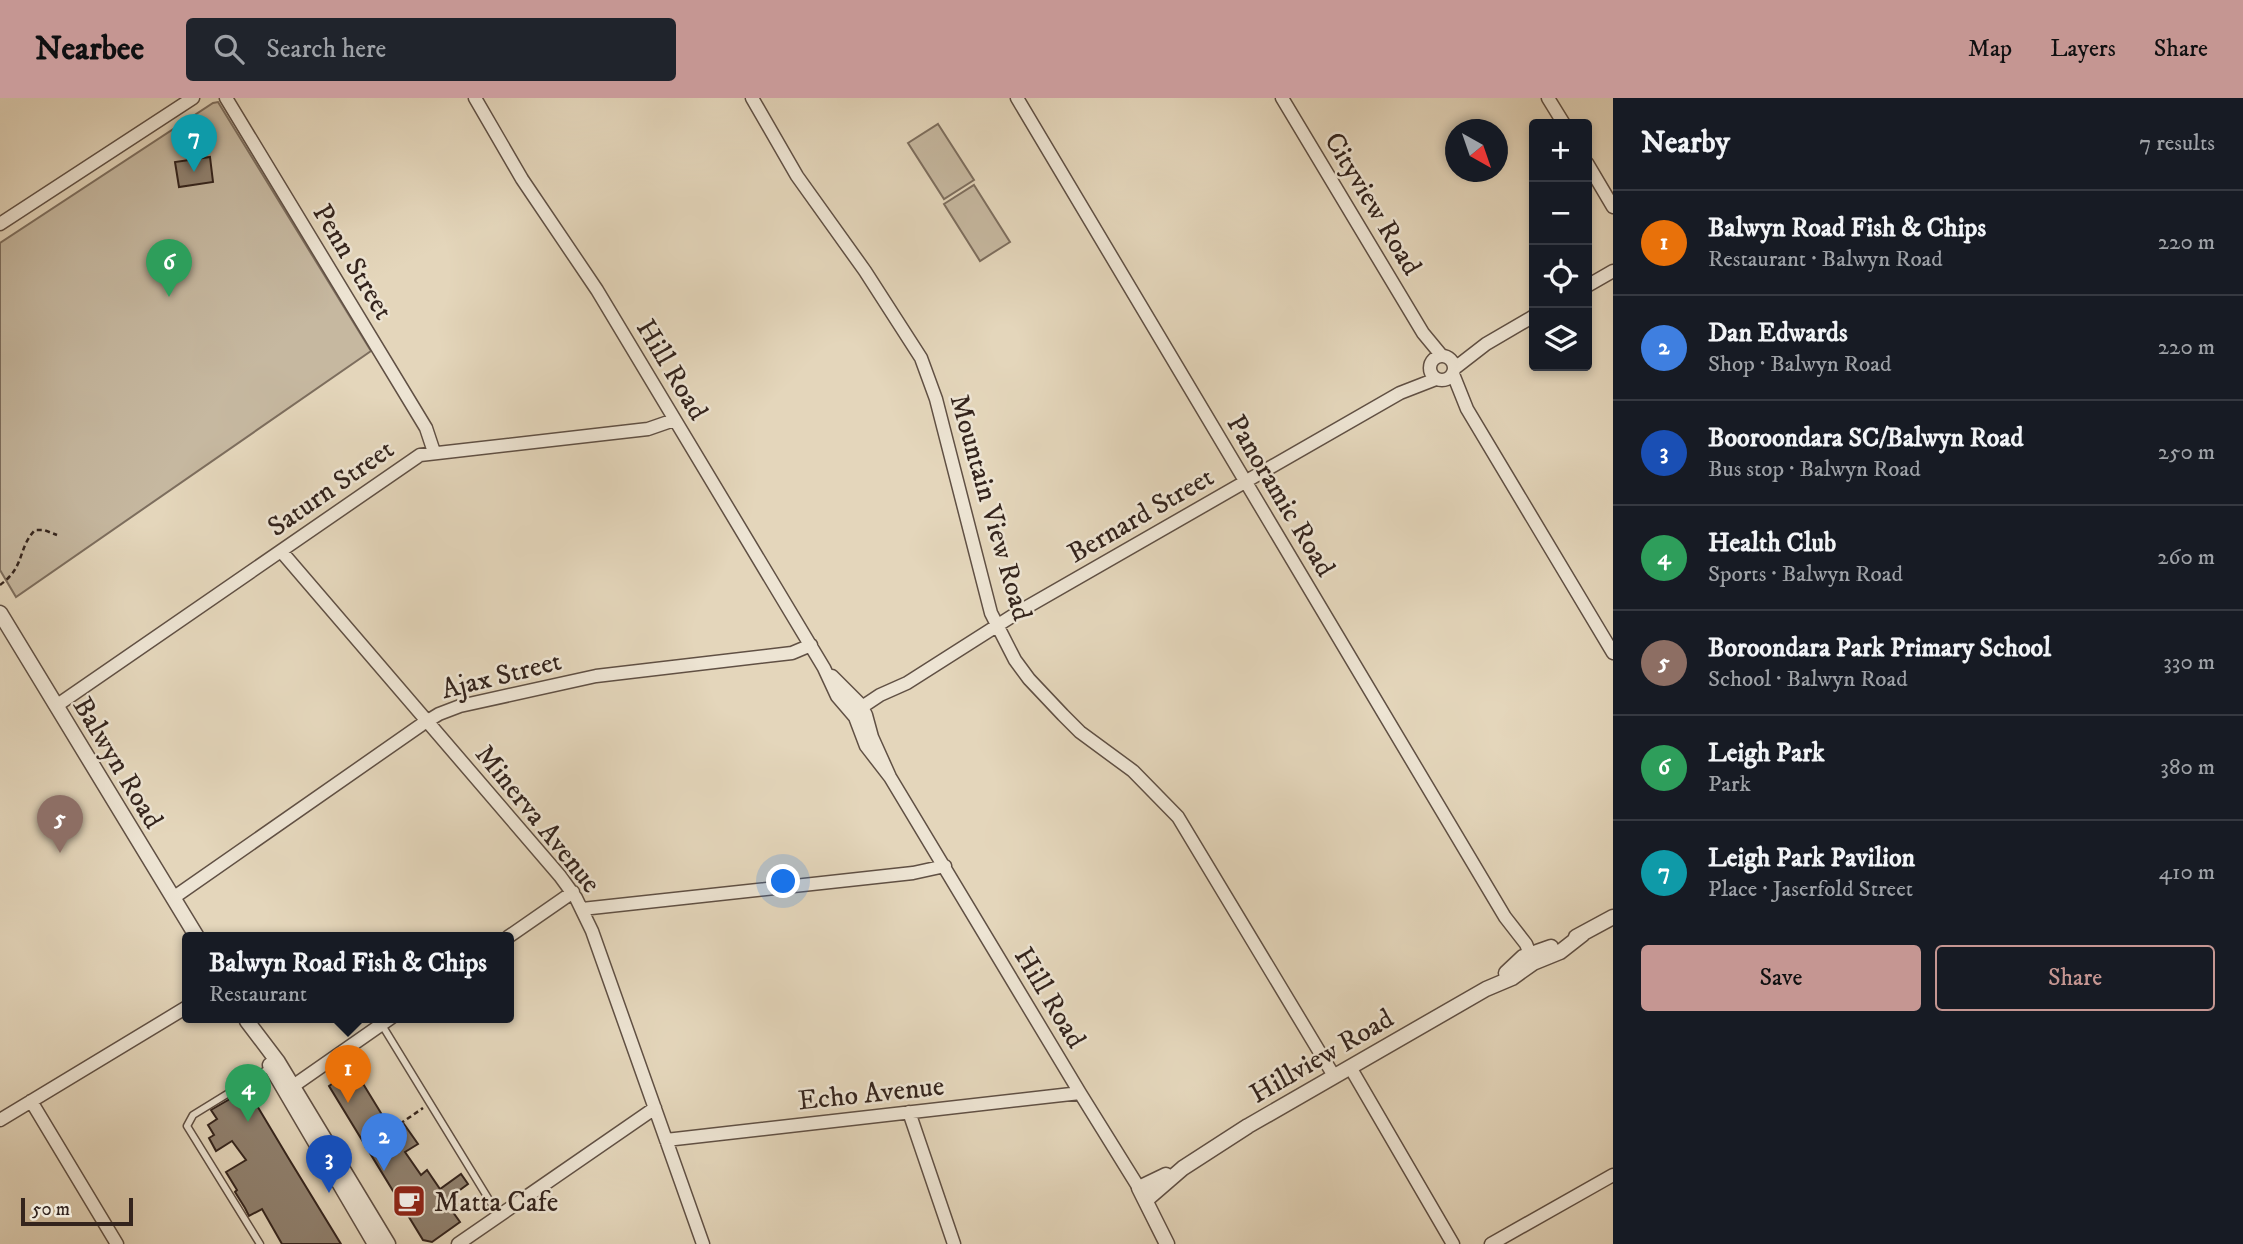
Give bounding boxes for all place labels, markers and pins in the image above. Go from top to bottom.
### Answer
pin: 7 [171,114,217,172]
pin: 6 [146,239,192,297]
pin: 5 [37,795,83,853]
pin: 1 [325,1045,371,1103]
pin: 4 [225,1064,271,1122]
pin: 2 [361,1113,407,1171]
pin: 3 [306,1135,352,1193]
cafe icon: Matta Cafe [390,1182,428,1220]
place label: Matta Cafe [434,1185,558,1220]

